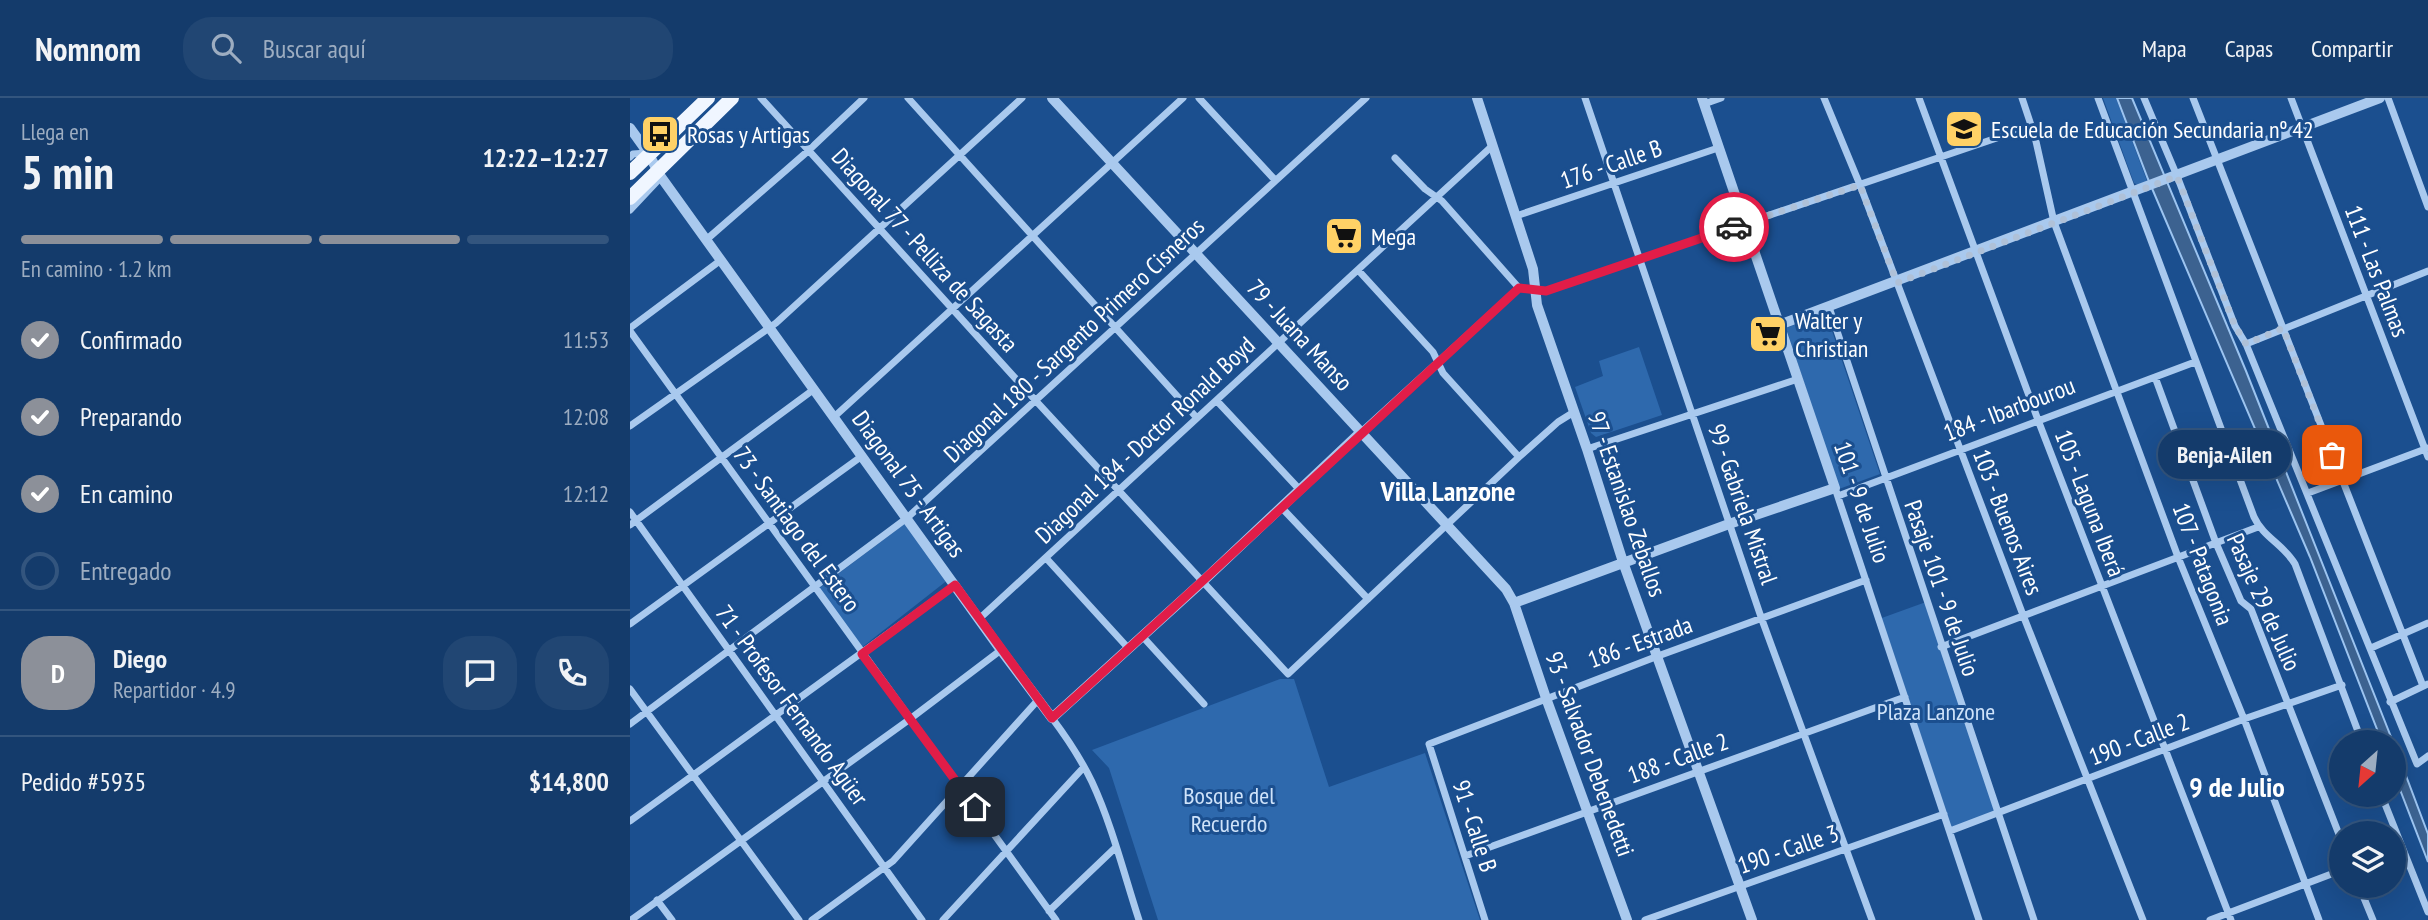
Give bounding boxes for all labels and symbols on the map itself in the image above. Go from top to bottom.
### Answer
school or university icon: Escuela de Educación Secundaria nº 42 [1943,108,1985,150]
bus stop icon: Rosas y Artigas [639,113,681,155]
place label: Escuela de Educación Secundaria nº 42 [1991,114,2314,145]
place label: Rosas y Artigas [687,119,810,150]
street label: 176 - Calle B [1556,132,1666,196]
street label: Diagonal 77 - Pelliza de Sagasta [825,141,1025,359]
courier [1699,192,1769,262]
street label: 111 - Las Palmas [2338,201,2416,341]
street label: Diagonal 180 - Sargento Primero Cisneros [937,211,1211,469]
supermarket icon: Mega [1323,215,1365,257]
place label: Mega [1371,221,1416,252]
street label: 79 - Juana Manso [1240,273,1360,397]
place label: Walter y Christian [1795,305,1868,364]
supermarket icon: Walter y Christian [1747,313,1789,355]
street label: Diagonal 184 - Doctor Ronald Boyd [1029,330,1261,550]
street label: 184 - Ibarbourou [1939,370,2079,448]
street label: Diagonal 75 - Artigas [845,405,973,563]
street label: 97 - Estanislao Zeballos [1581,407,1673,601]
street label: 99 - Gabriela Mistral [1701,420,1785,589]
street label: 105 - Laguna Iberá [2048,425,2132,581]
pin [2302,425,2362,485]
callout: Benja-Ailen [2157,430,2290,480]
street label: 101 - 9 de Julio [1827,437,1897,567]
street label: 73 - Santiago del Estero [726,440,868,618]
street label: 103 - Buenos Aires [1966,445,2050,599]
district label: Villa Lanzone [1380,472,1515,509]
street label: Pasaje 101 - 9 de Julio [1897,496,1987,680]
street label: 107 - Patagonia [2165,498,2241,630]
street label: Pasaje 29 de Julio [2220,529,2308,675]
street label: 71 - Profesor Fernando Agüer [709,599,875,812]
street label: 186 - Estrada [1584,609,1696,675]
street label: 93 - Salvador Debenedetti [1539,647,1641,861]
park label: Plaza Lanzone [1877,696,1995,727]
street label: 190 - Calle 2 [2084,706,2194,772]
street label: 188 - Calle 2 [1623,725,1733,791]
north arrow [2329,730,2406,807]
district label: 9 de Julio [2189,768,2285,805]
street label: 91 - Calle B [1446,776,1504,876]
pin [945,777,1005,837]
park label: Bosque del Recuerdo [1183,780,1275,839]
street label: 190 - Calle 3 [1733,817,1843,881]

